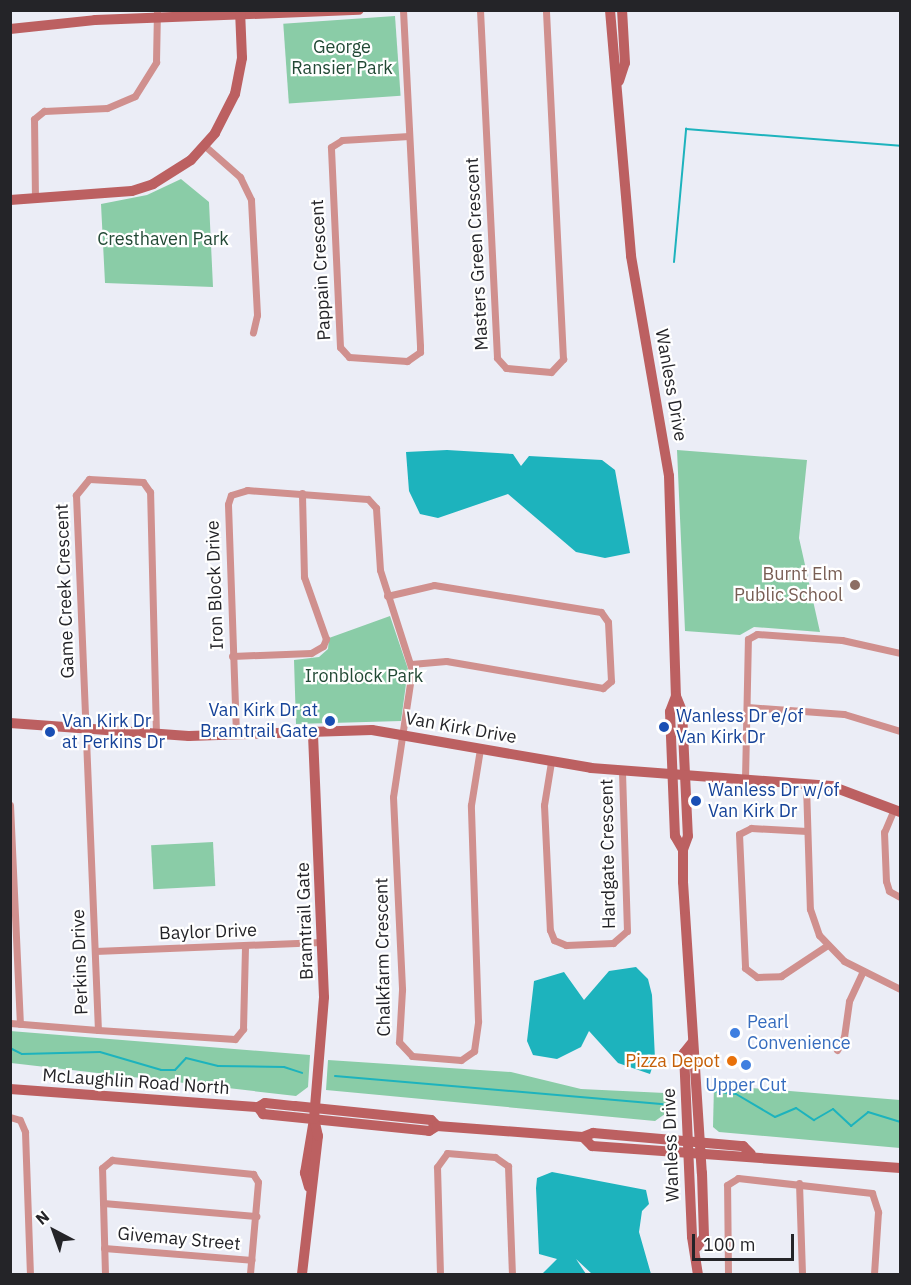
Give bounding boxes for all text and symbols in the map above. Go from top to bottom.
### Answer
park label: George Ransier Park [291,37,393,80]
street label: Masters Green Crescent [461,157,493,351]
street label: Pappain Crescent [307,199,335,341]
park label: Cresthaven Park [97,228,229,250]
street label: Wanless Drive [650,327,692,443]
street label: Game Creek Crescent [51,503,79,679]
street label: Iron Block Drive [202,520,228,650]
place label: Burnt Elm Public School [734,564,843,606]
marker: Burnt Elm Public School [848,578,862,592]
park label: Ironblock Park [305,665,423,687]
place label: Van Kirk Dr at Bramtrail Gate [200,700,318,742]
place label: Wanless Dr e/of Van Kirk Dr [676,706,803,748]
street label: Van Kirk Drive [404,708,518,748]
place label: Van Kirk Dr at Perkins Dr [62,711,165,754]
marker: Van Kirk Dr at Bramtrail Gate [323,714,337,728]
marker: Wanless Dr e/of Van Kirk Dr [657,720,671,734]
marker: Van Kirk Dr at Perkins Dr [43,725,57,739]
street label: Hardgate Crescent [596,779,620,929]
place label: Wanless Dr w/of Van Kirk Dr [708,780,839,822]
marker: Wanless Dr w/of Van Kirk Dr [689,794,703,808]
street label: Bramtrail Gate [292,862,318,980]
street label: Chalkfarm Crescent [371,877,395,1037]
street label: Perkins Drive [67,909,93,1015]
street label: Baylor Drive [159,919,257,945]
place label: Pearl Convenience [747,1012,851,1054]
marker: Pearl Convenience [728,1026,742,1040]
place label: Pizza Depot [625,1050,720,1072]
marker: Pizza Depot [725,1054,739,1068]
marker: Upper Cut [739,1058,753,1072]
street label: McLaughlin Road North [42,1065,230,1099]
place label: Upper Cut [705,1074,787,1096]
street label: Wanless Drive [658,1088,684,1202]
north arrow [24,1201,84,1261]
text: N [31,1206,53,1229]
scale bar [695,1222,797,1260]
street label: Givemay Street [117,1223,241,1255]
text: 100 m [703,1233,755,1256]

